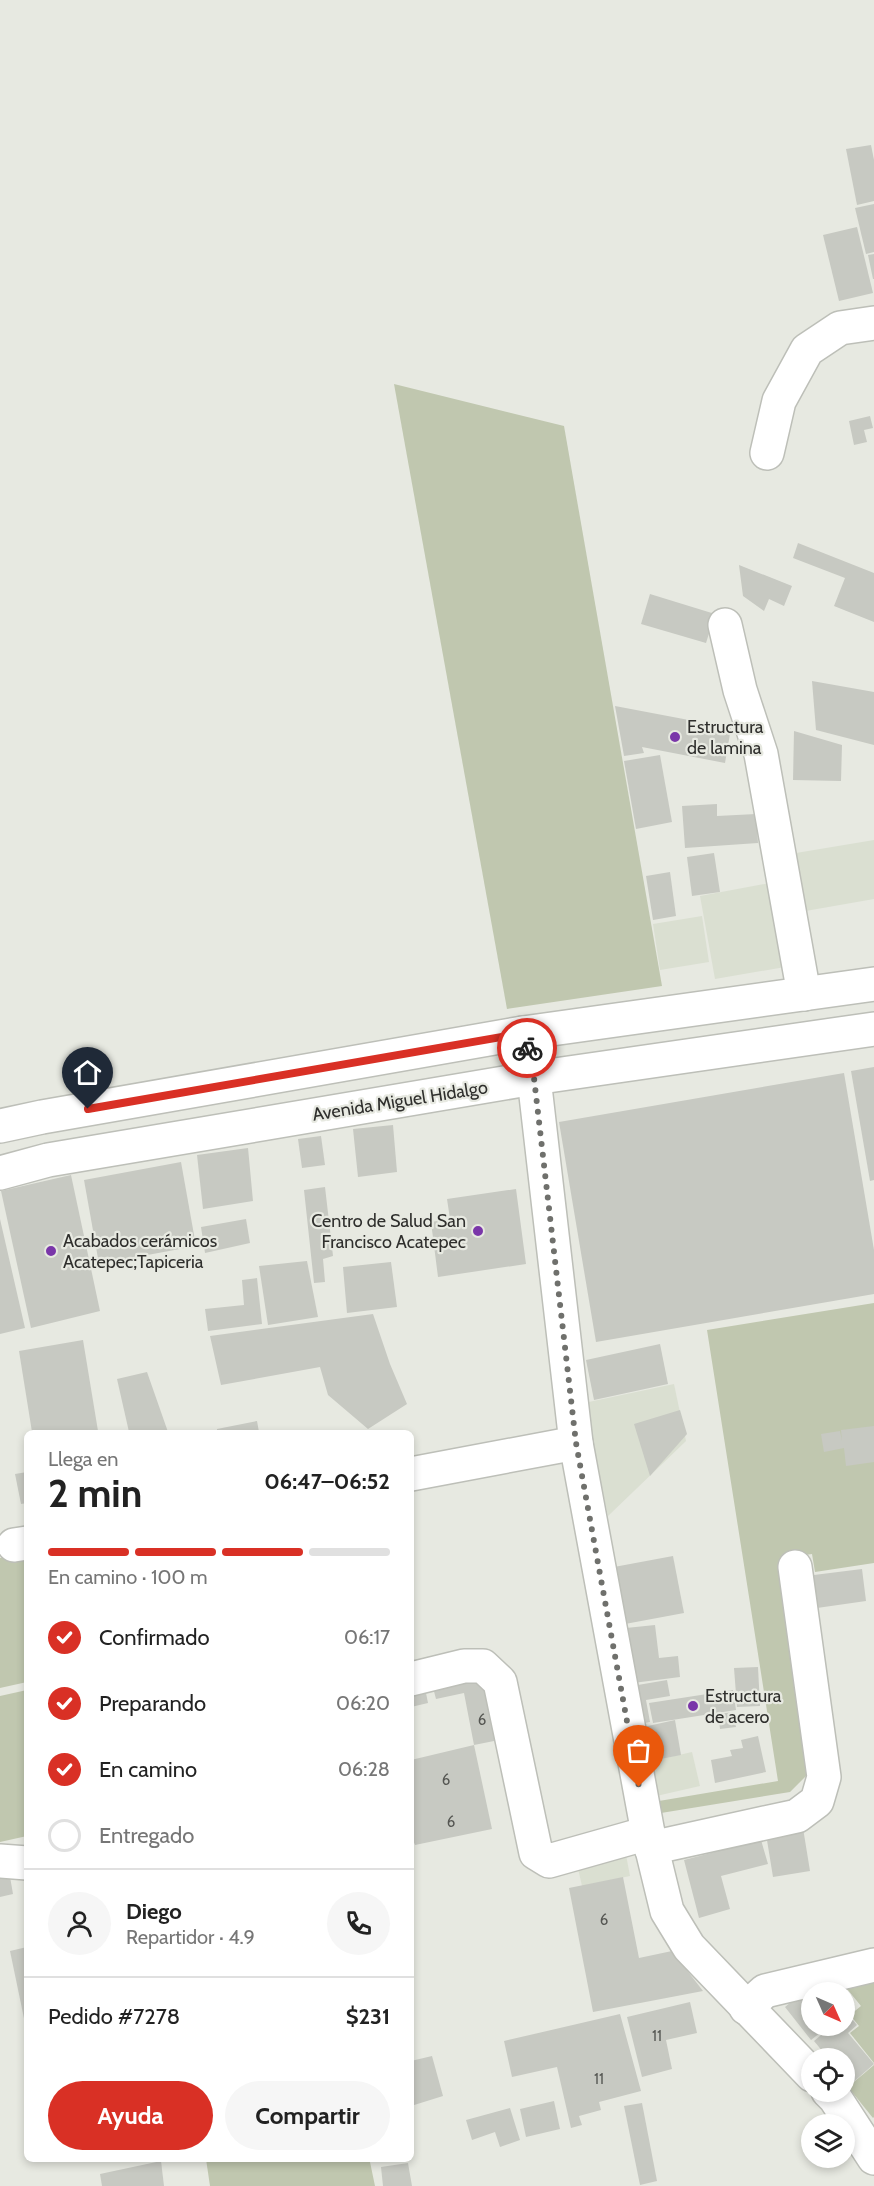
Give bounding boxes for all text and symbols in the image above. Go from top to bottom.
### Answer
place label: Estructura de lamina [687,716,764,759]
marker: Estructura de lamina [668,730,682,744]
courier [497,1018,557,1078]
icon: bike [511,1032,544,1065]
pin [62,1047,113,1109]
icon: home [71,1056,104,1089]
street label: Avenida Miguel Hidalgo [311,1076,489,1126]
place label: Centro de Salud San Francisco Acatepec [311,1210,466,1253]
marker: Centro de Salud San Francisco Acatepec [471,1224,485,1238]
place label: Acabados cerámicos Acatepec;Tapiceria [63,1230,217,1273]
marker: Acabados cerámicos Acatepec;Tapiceria [44,1244,58,1258]
text: Llega en [48,1447,118,1471]
text: 06:47–06:52 [264,1468,390,1495]
text: 2 min [48,1469,142,1517]
text: En camino · 100 m [48,1565,207,1589]
icon: check [48,1621,81,1654]
text: Confirmado [99,1624,210,1651]
text: 06:17 [344,1625,390,1649]
place label: Estructura de acero [705,1685,782,1728]
icon: check [48,1687,81,1720]
text: Preparando [99,1690,206,1717]
text: 06:20 [336,1691,390,1715]
marker: Estructura de acero [686,1699,700,1713]
house number: 6 [478,1711,486,1729]
pin [613,1725,664,1787]
icon: bag [622,1734,655,1767]
icon: check [48,1753,81,1786]
text: En camino [99,1756,197,1783]
text: 06:28 [338,1757,390,1781]
house number: 6 [442,1771,450,1789]
house number: 6 [447,1813,455,1831]
text: Entregado [99,1822,194,1849]
button: person [48,1892,111,1955]
button: phone [327,1892,390,1955]
text: Diego [126,1898,182,1925]
house number: 6 [600,1911,608,1929]
text: Repartidor · 4.9 [126,1925,255,1949]
north arrow [801,1982,855,2036]
map controls [801,1982,855,2168]
text: Pedido #7278 [48,2003,180,2030]
text: $231 [346,2003,390,2030]
house number: 11 [652,2027,662,2045]
button: locate [801,2048,855,2102]
house number: 11 [594,2070,604,2088]
button: Ayuda [48,2081,213,2150]
button: Compartir [225,2081,390,2150]
button: layers [801,2114,855,2168]

